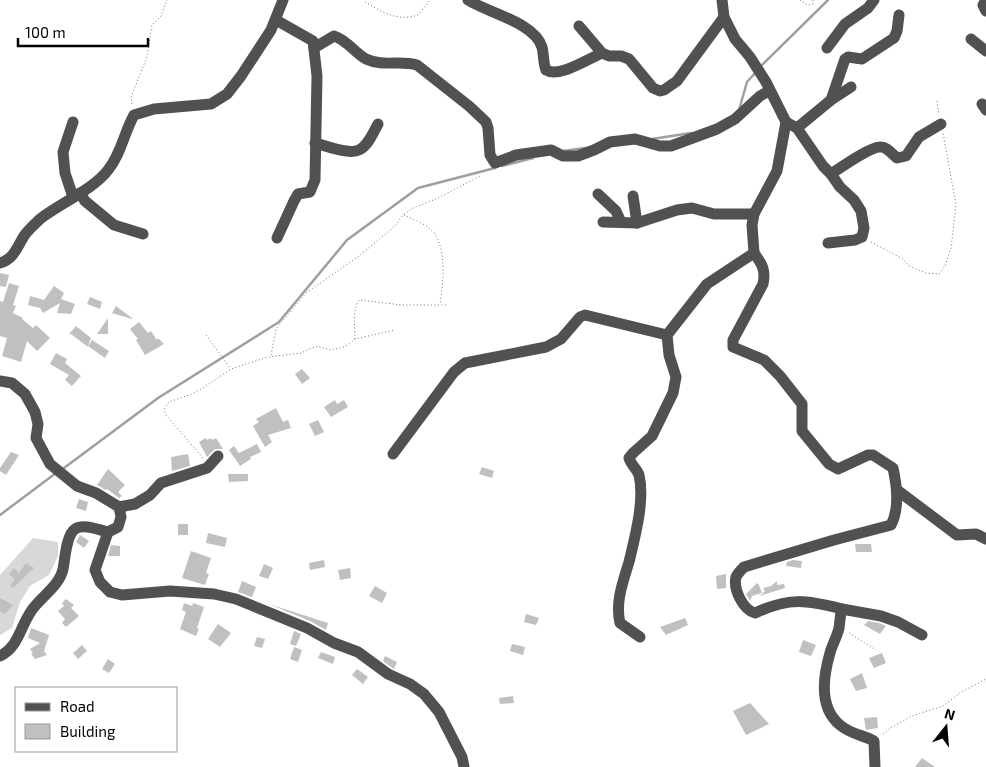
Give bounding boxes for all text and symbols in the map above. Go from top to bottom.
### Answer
scale bar [18,15,148,47]
text: 100 m [25,23,66,41]
legend [15,687,178,752]
text: Road [60,697,95,715]
north arrow [921,702,971,752]
text: N [943,704,957,724]
text: Building [60,722,116,740]

